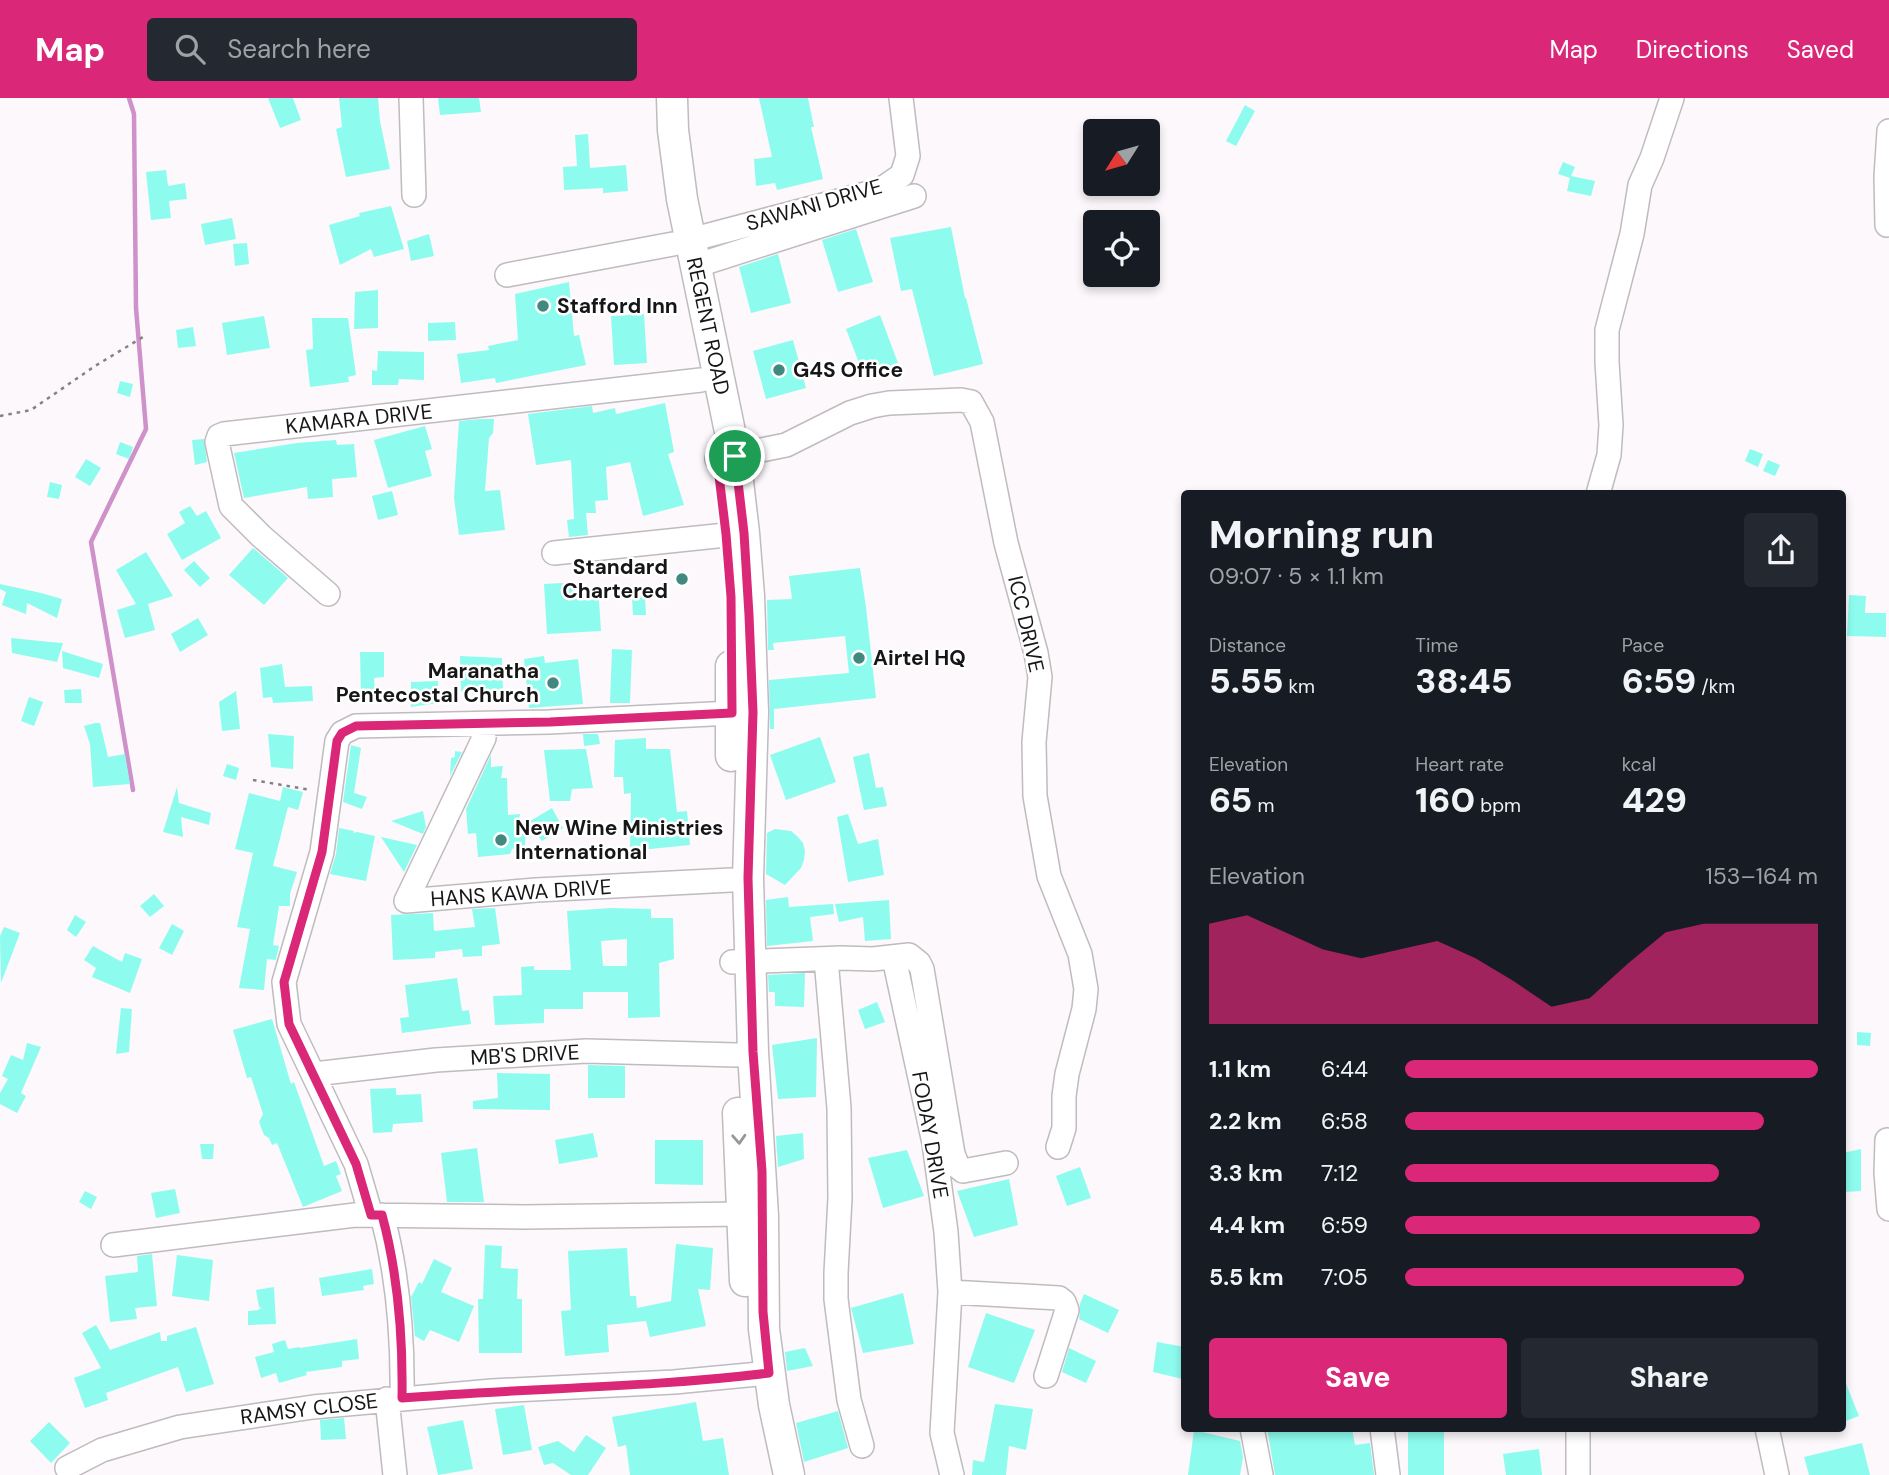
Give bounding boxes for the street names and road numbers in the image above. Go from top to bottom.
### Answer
street label: SAWANI DRIVE [743,172,885,238]
street label: REGENT ROAD [680,255,736,397]
street label: KAMARA DRIVE [284,397,434,441]
street label: ICC DRIVE [1001,573,1051,675]
street label: HANS KAWA DRIVE [430,873,612,913]
street label: MB'S DRIVE [470,1038,580,1072]
street label: FODAY DRIVE [905,1069,955,1201]
street label: RAMSY CLOSE [239,1387,379,1431]

